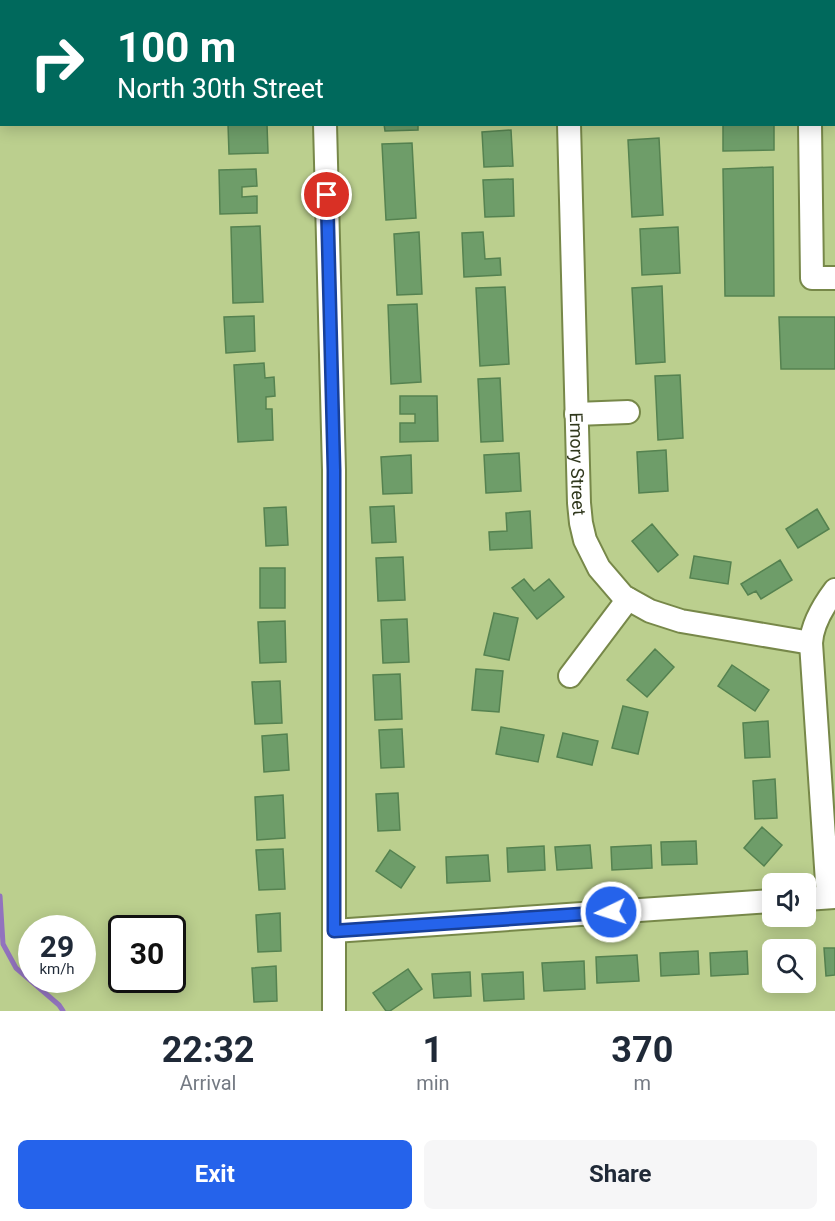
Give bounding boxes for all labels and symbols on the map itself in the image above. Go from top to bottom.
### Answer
pin [301,169,352,220]
street label: Emory Street [566,412,591,516]
position arrow [579,880,643,944]
speed limit sign: 30 [108,915,186,993]

